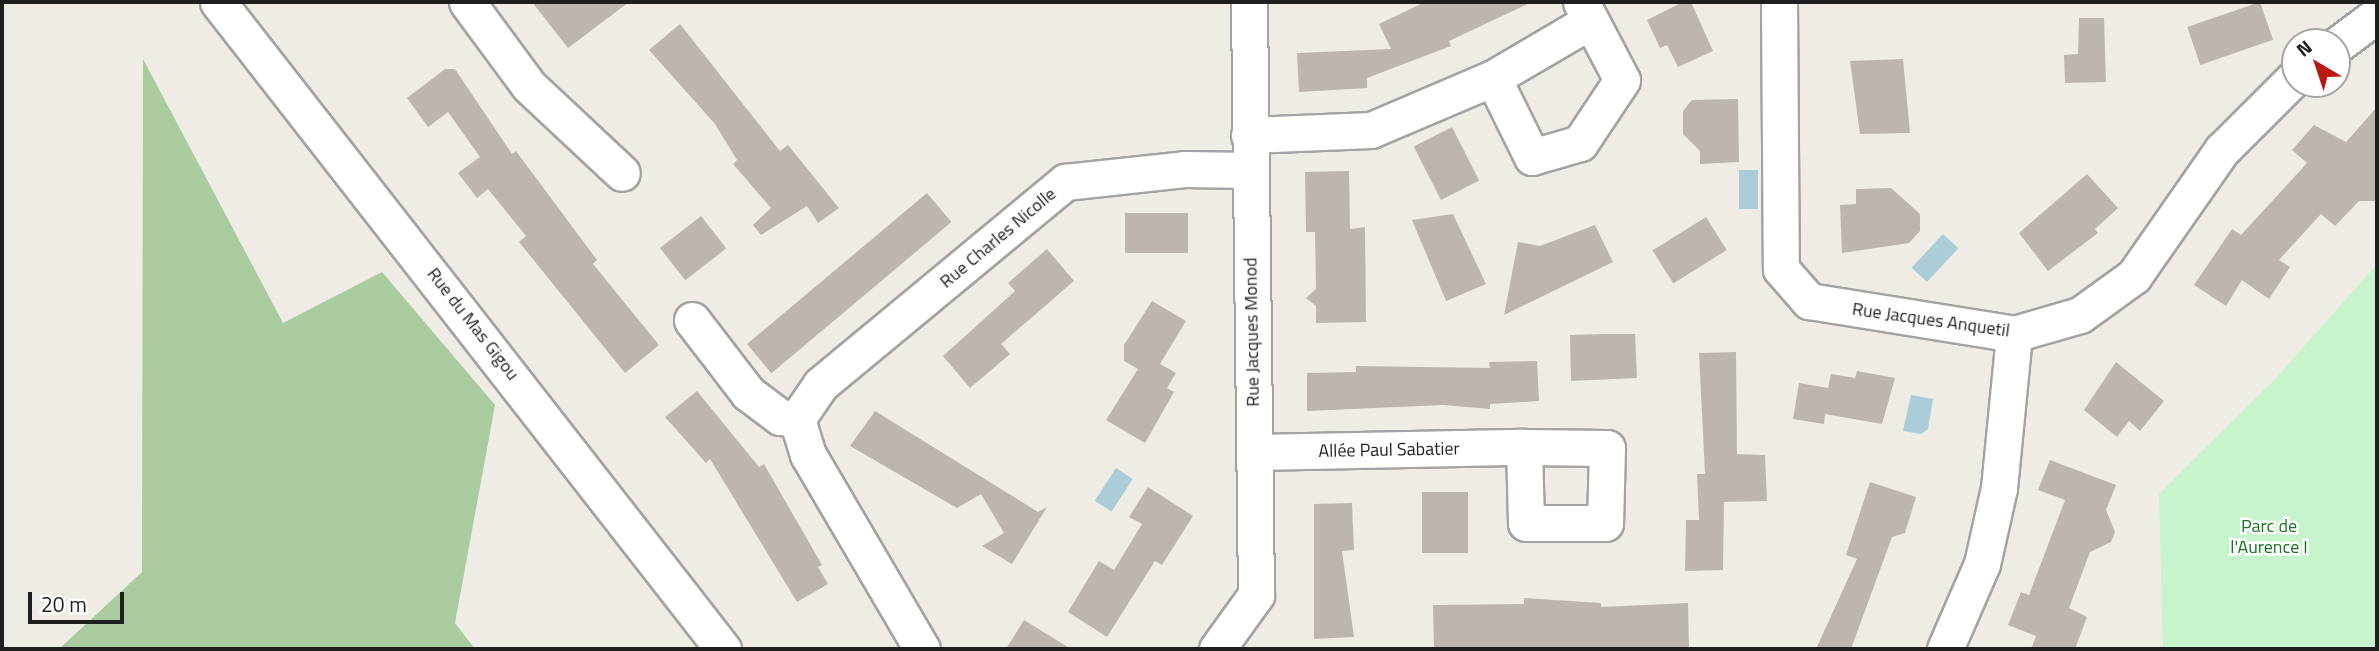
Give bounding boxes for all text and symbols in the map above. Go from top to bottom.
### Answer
north arrow [2281,28,2351,98]
text: N [2289,32,2318,63]
street label: Rue Charles Nicolle [936,183,1060,293]
street label: Rue Jacques Monod [1240,257,1264,407]
street label: Rue du Mas Gigou [422,264,524,384]
street label: Rue Jacques Anquetil [1851,298,2011,342]
street label: Allée Paul Sabatier [1318,438,1460,462]
park label: Parc de l'Aurence I [2230,516,2308,558]
scale bar [32,578,128,622]
text: 20 m [41,588,87,620]

